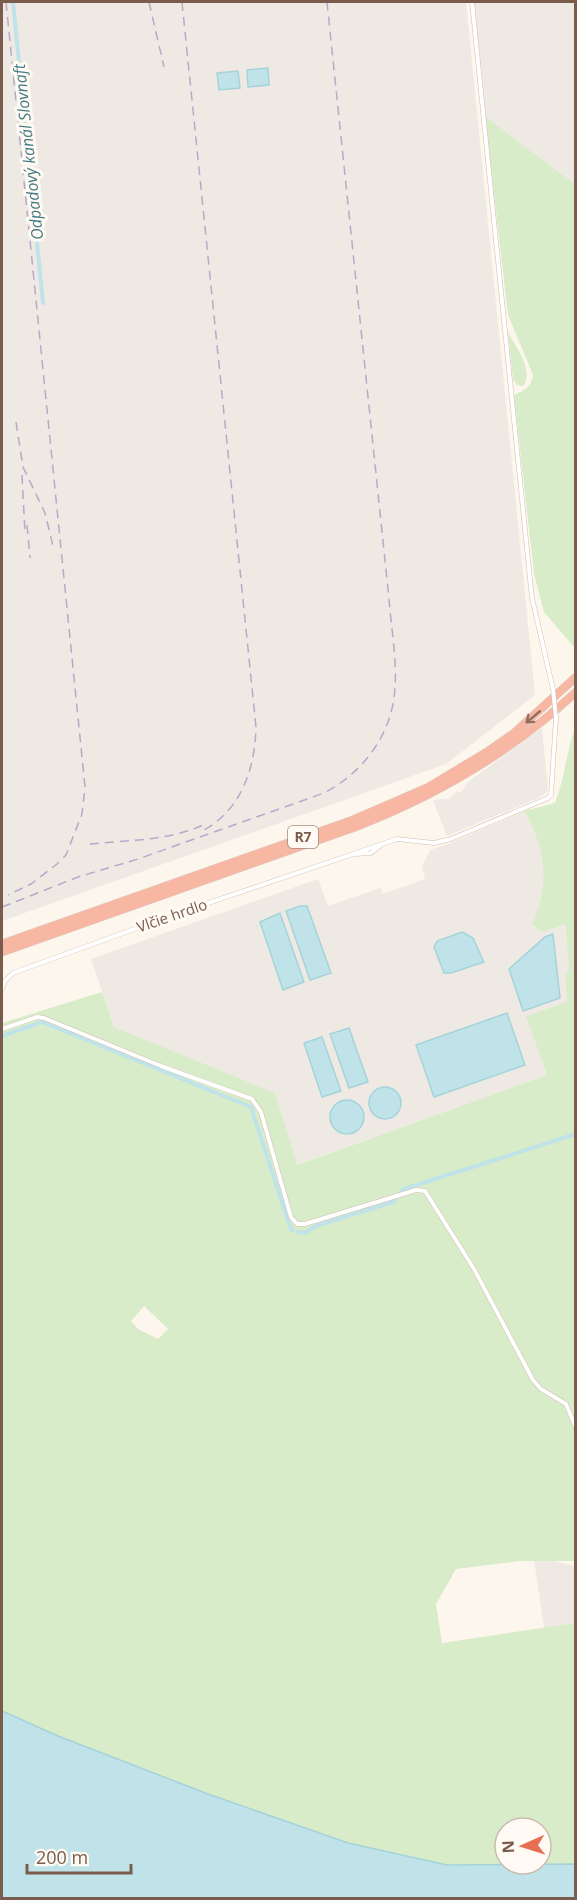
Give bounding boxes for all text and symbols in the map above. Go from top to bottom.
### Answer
water label: Odpadový kanál Slovnaft [8,62,48,241]
one-way arrow [526,710,541,724]
road number: R7 [288,826,318,848]
street label: Vlčie hrdlo [134,894,210,936]
north arrow [493,1816,553,1876]
scale bar [27,1837,130,1875]
text: N [497,1840,519,1854]
text: 200 m [36,1845,88,1869]

